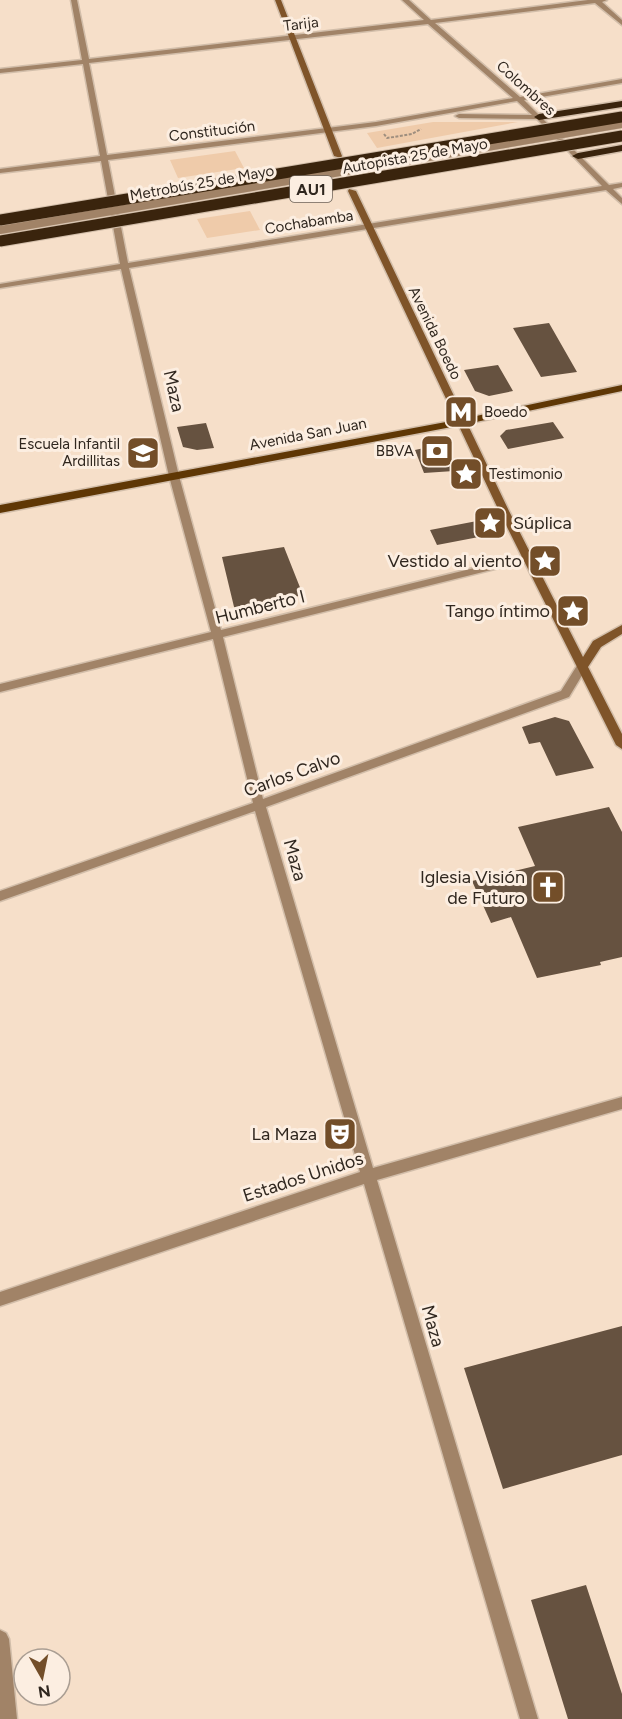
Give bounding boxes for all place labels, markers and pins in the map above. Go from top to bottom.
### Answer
metro station icon: Boedo [443,394,479,430]
place label: Boedo [484,403,528,421]
bank icon: BBVA [419,433,455,469]
place label: Escuela Infantil Ardillitas [18,435,120,470]
school or university icon: Escuela Infantil Ardillitas [125,435,161,471]
place label: BBVA [376,442,414,460]
place icon: Testimonio [448,456,484,492]
place label: Testimonio [489,465,563,483]
place icon: Súplica [472,505,508,541]
place label: Súplica [513,512,572,534]
place icon: Vestido al viento [527,543,563,579]
place label: Vestido al viento [387,550,522,572]
place icon: Tango íntimo [555,593,591,629]
place label: Tango íntimo [446,600,550,622]
place label: Iglesia Visión de Futuro [420,866,525,909]
church icon: Iglesia Visión de Futuro [530,869,566,905]
theatre icon: La Maza [322,1116,358,1152]
place label: La Maza [252,1123,317,1145]

